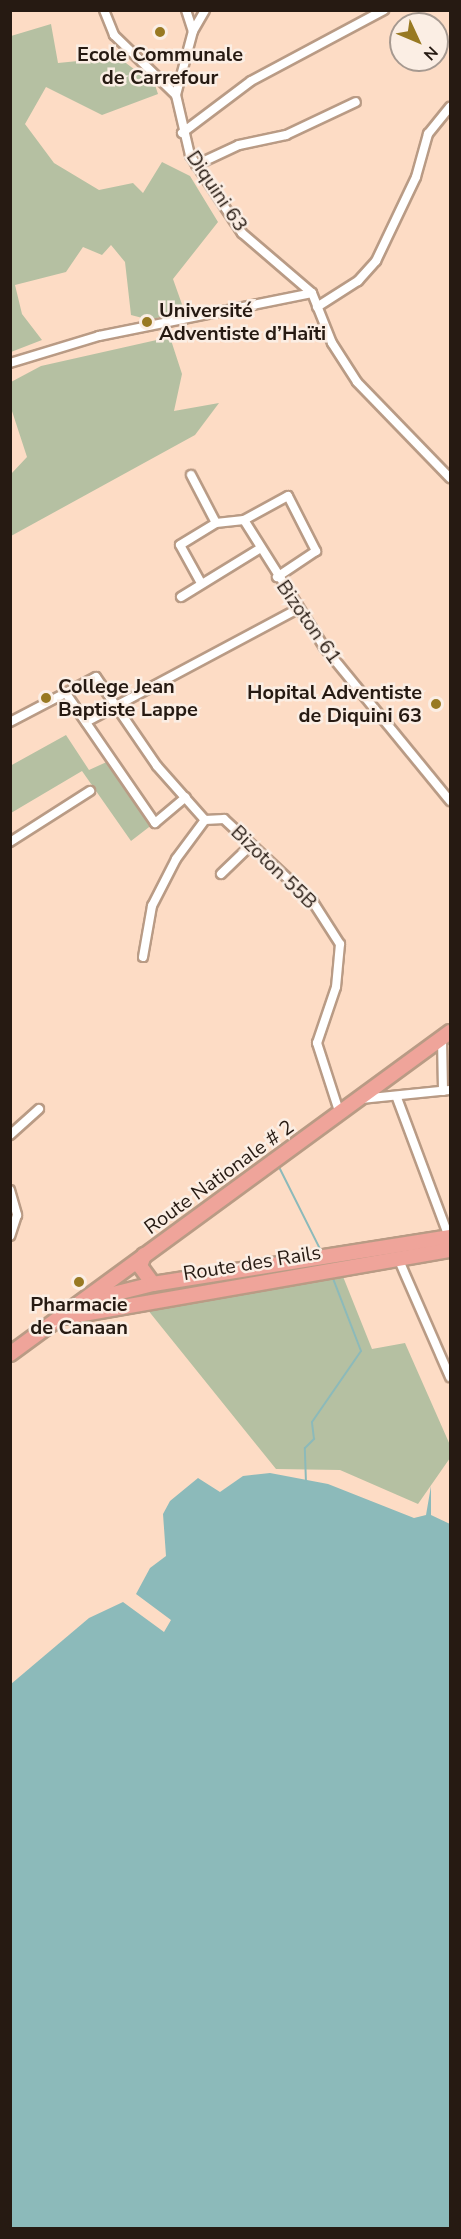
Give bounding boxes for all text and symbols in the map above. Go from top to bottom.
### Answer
north arrow [389,12,449,72]
marker: Ecole Communale de Carrefour [153,25,167,39]
text: N [418,41,443,65]
place label: Ecole Communale de Carrefour [77,42,243,89]
street label: Diquini 63 [181,146,253,236]
place label: Université Adventiste d’Haïti [159,298,326,345]
marker: Université Adventiste d’Haïti [140,315,154,329]
street label: Bizoton 61 [271,575,347,669]
place label: College Jean Baptiste Lappe [58,674,198,721]
place label: Hopital Adventiste de Diquini 63 [247,680,422,727]
marker: College Jean Baptiste Lappe [39,691,53,705]
marker: Hopital Adventiste de Diquini 63 [427,695,445,713]
street label: Bizoton 55B [226,820,322,914]
street label: Route Nationale # 2 [140,1115,298,1239]
street label: Route des Rails [181,1240,323,1286]
marker: Pharmacie de Canaan [72,1275,86,1289]
place label: Pharmacie de Canaan [30,1292,128,1339]

